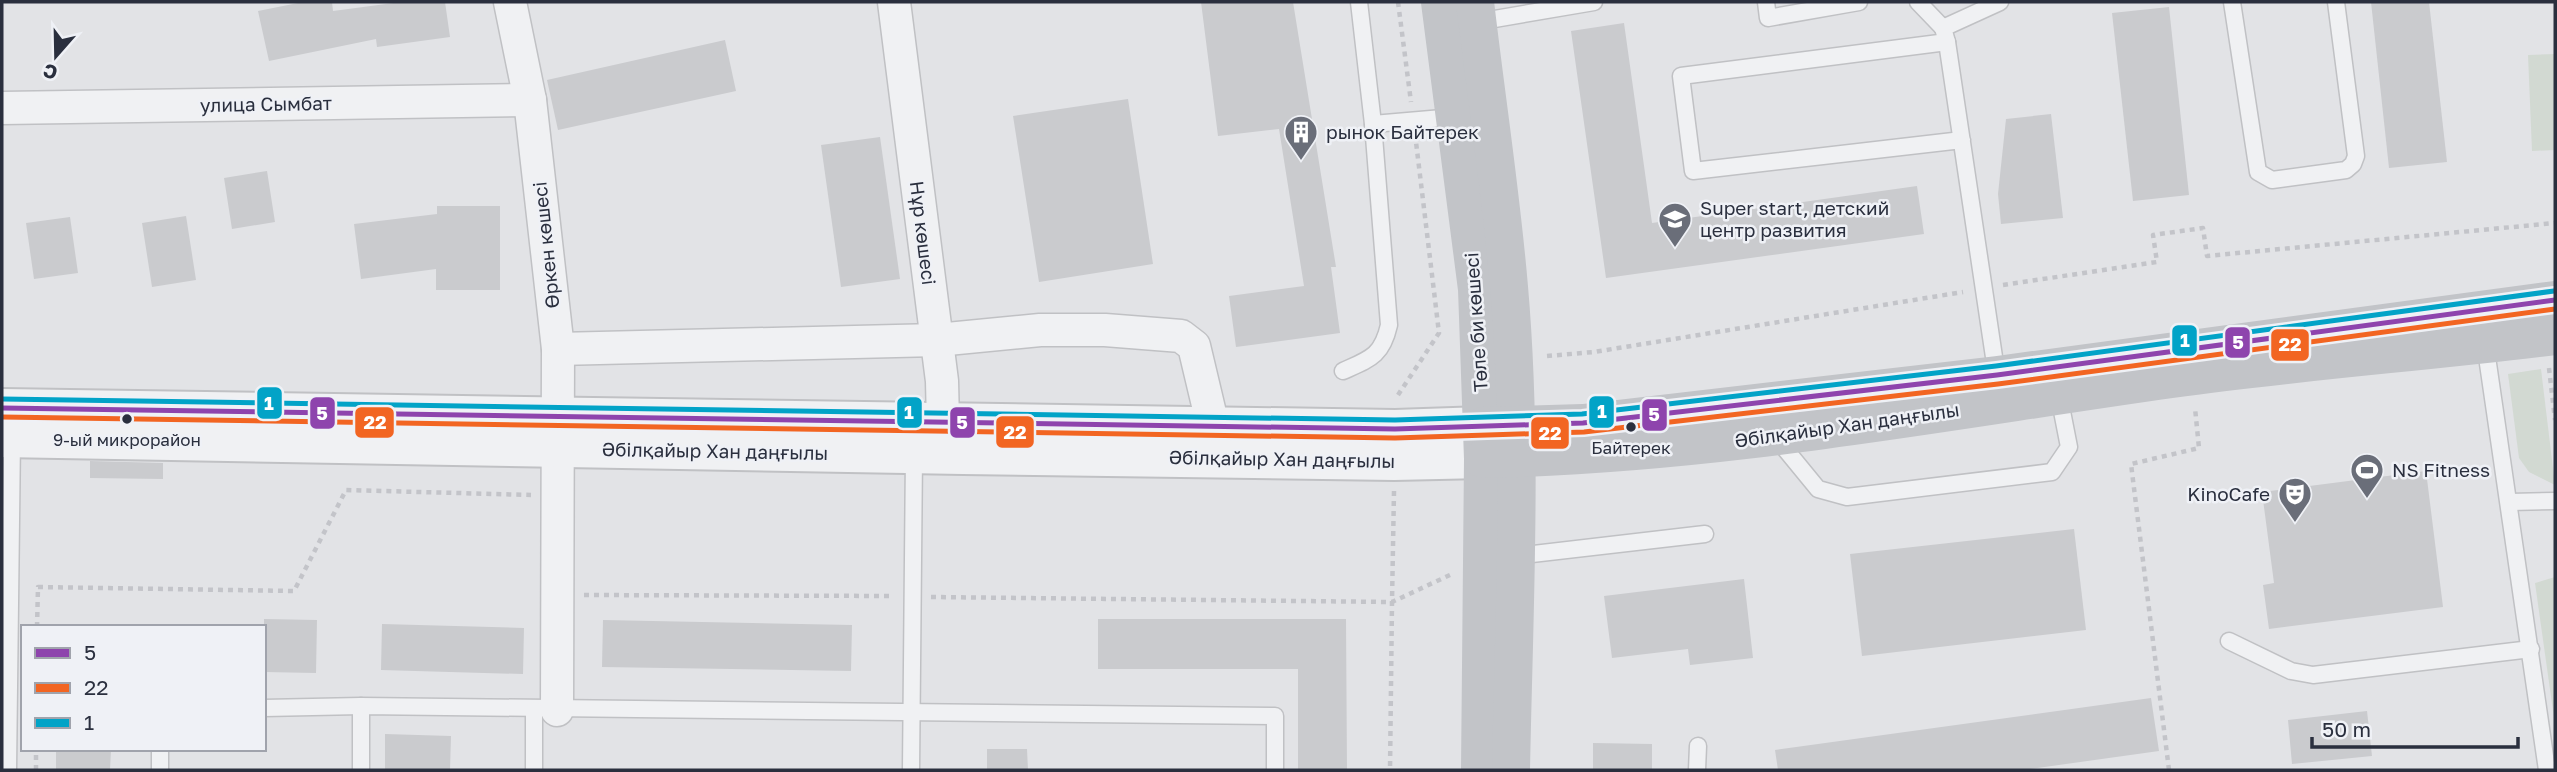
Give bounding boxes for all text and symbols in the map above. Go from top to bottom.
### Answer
north arrow [21,21,91,91]
text: С [40,59,60,86]
street label: улица Сымбат [200,91,332,116]
building icon: рынок Байтерек [1282,113,1320,162]
place label: рынок Байтерек [1326,120,1479,143]
street label: Нұр көшесі [906,179,941,286]
street label: Өркен көшесі [527,180,564,310]
place label: Super start, детский центр развития [1700,196,1889,241]
school or university icon: Super start, детский центр развития [1656,200,1694,249]
street label: Төле би көшесі [1459,252,1492,392]
line badge: 1 [2171,324,2198,357]
line badge: 5 [2224,326,2251,359]
text: 1 [2180,328,2190,351]
line badge: 22 [2270,328,2310,362]
text: 5 [2232,330,2244,353]
text: 22 [2278,332,2302,355]
line badge: 1 [256,386,283,420]
text: 1 [264,391,274,414]
line badge: 1 [1588,395,1615,429]
line badge: 5 [309,396,336,430]
line badge: 1 [896,396,923,429]
street label: Әбілқайыр Хан даңғылы [1733,397,1961,452]
line badge: 5 [1641,398,1668,432]
text: 1 [1597,399,1607,422]
text: 1 [904,400,914,423]
text: 5 [316,401,328,424]
text: 5 [1648,402,1660,425]
line badge: 22 [354,406,395,439]
line badge: 5 [949,406,976,439]
text: 22 [363,410,387,433]
text: 5 [956,410,968,433]
marker: 9-ый микрорайон [120,412,134,426]
line badge: 22 [995,415,1035,449]
line badge: 22 [1530,416,1570,450]
text: 22 [1003,420,1027,443]
marker: Байтерек [1624,420,1638,434]
text: 22 [1538,421,1562,444]
place label: 9-ый микрорайон [53,429,201,450]
street label: Әбілқайыр Хан даңғылы [602,437,828,464]
place label: Байтерек [1591,437,1671,458]
street label: Әбілқайыр Хан даңғылы [1169,445,1395,472]
sports icon: NS Fitness [2348,451,2386,500]
place label: NS Fitness [2392,458,2490,481]
theatre icon: KinoCafe [2276,475,2314,524]
place label: KinoCafe [2187,482,2270,505]
legend [21,625,266,751]
text: 5 [84,639,96,665]
text: 22 [84,674,108,700]
scale bar [2312,706,2518,750]
text: 1 [84,709,94,735]
text: 50 m [2322,716,2371,742]

